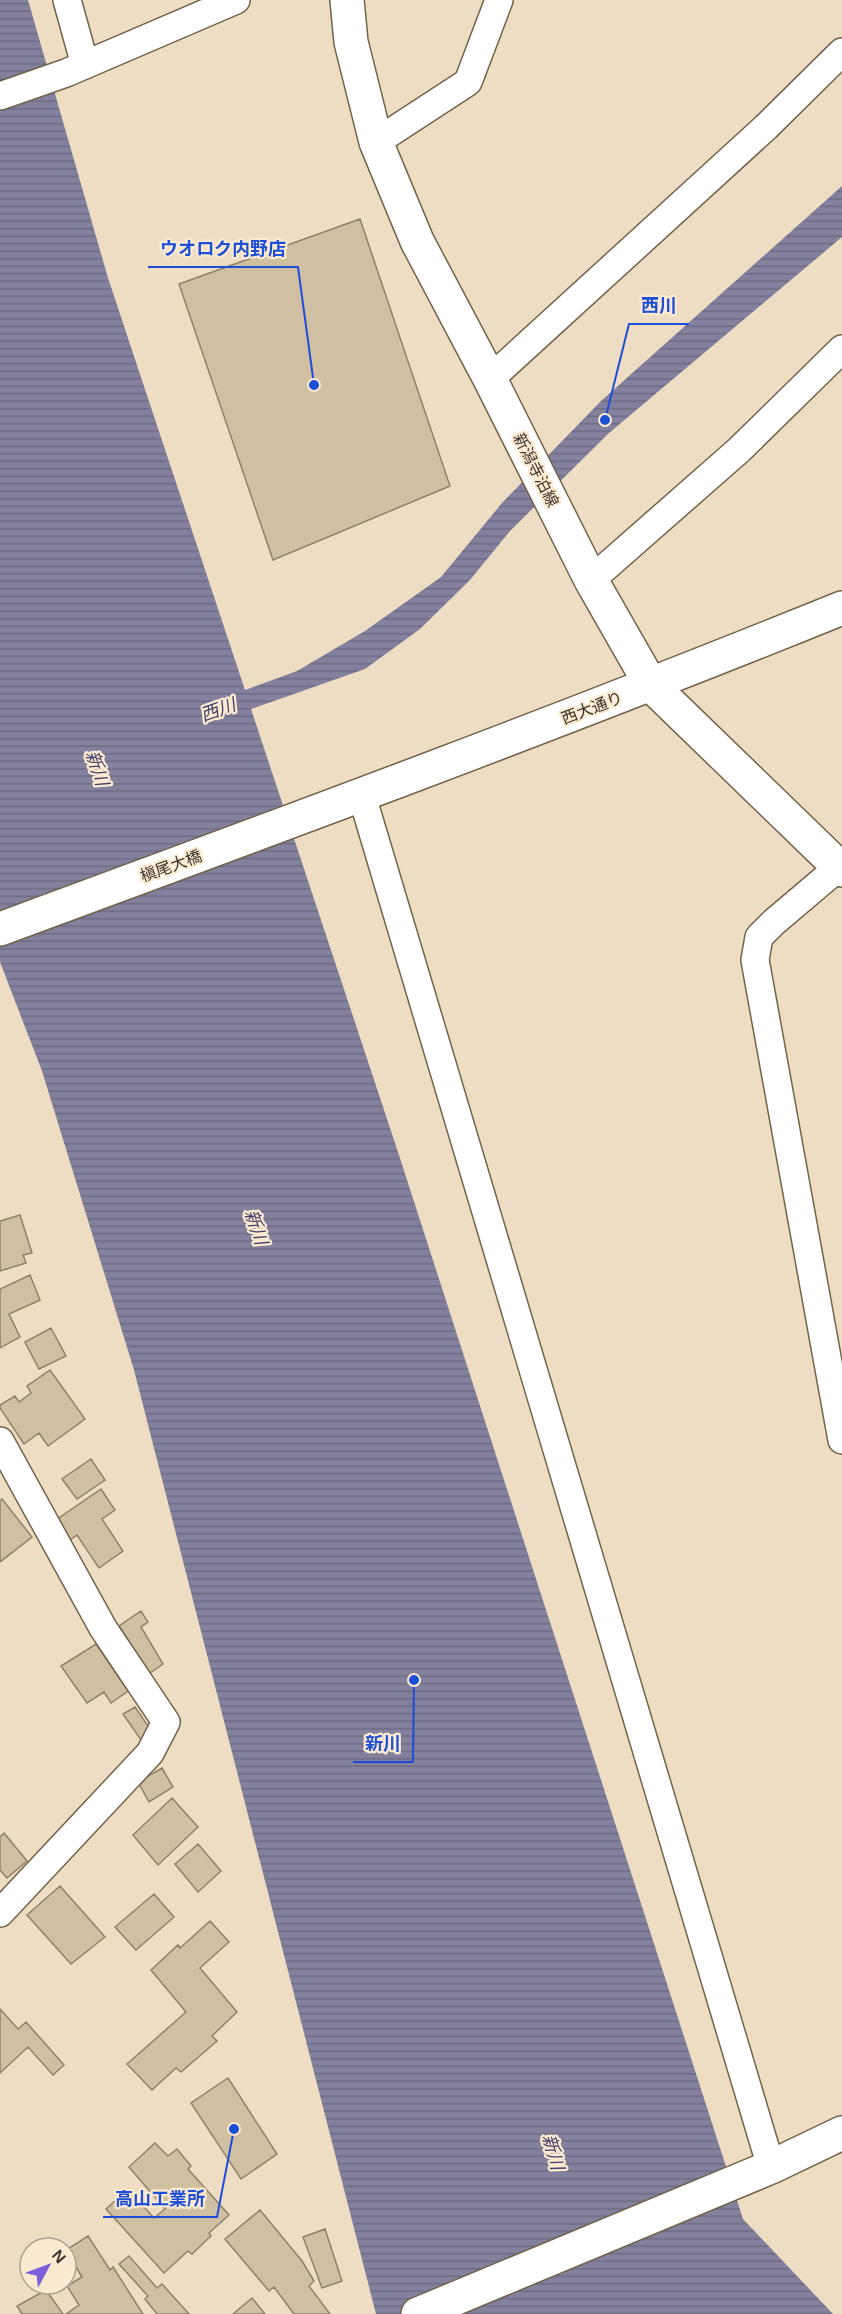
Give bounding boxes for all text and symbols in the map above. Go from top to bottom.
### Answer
callout: ウオロク内野店 [148,231,298,267]
text: ウオロク内野店 [160,239,286,259]
callout: 西川 [629,288,689,324]
text: 西川 [641,296,677,316]
street label: 新潟寺泊線 [510,430,562,510]
street label: 西大通り [559,689,625,727]
water label: 西川 [198,694,240,726]
water label: 新川 [82,748,113,790]
street label: 槇尾大橋 [138,847,204,885]
water label: 新川 [241,1207,272,1249]
callout: 新川 [353,1726,413,1762]
text: 新川 [365,1734,401,1754]
water label: 新川 [538,2132,568,2174]
callout: 高山工業所 [103,2181,217,2217]
text: 高山工業所 [115,2189,205,2209]
north arrow [18,2236,78,2296]
text: N [49,2247,69,2266]

